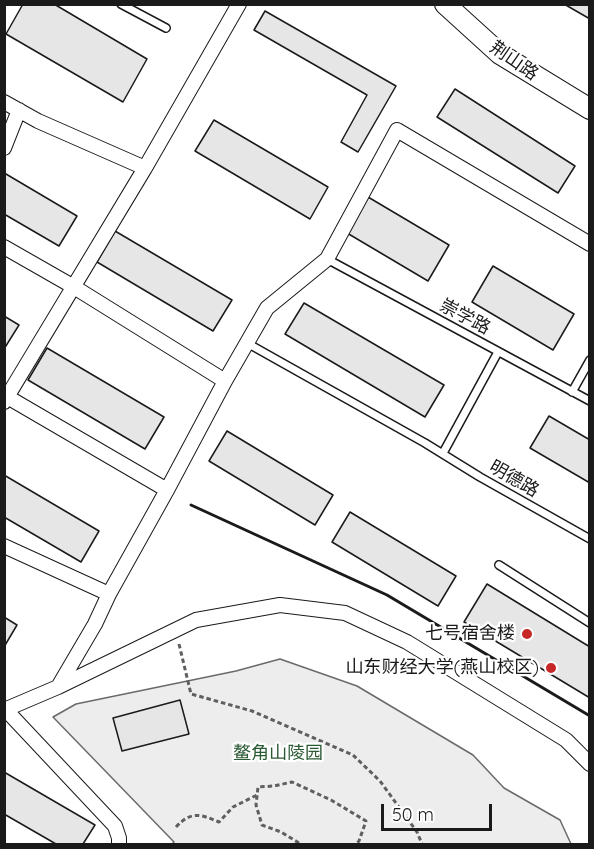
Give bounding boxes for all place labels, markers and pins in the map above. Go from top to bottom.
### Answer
place label: 七号宿舍楼 [425,623,515,645]
marker: 七号宿舍楼 [520,627,534,641]
place label: 山东财经大学(燕山校区) [346,657,539,679]
marker: 山东财经大学(燕山校区) [544,661,558,675]

